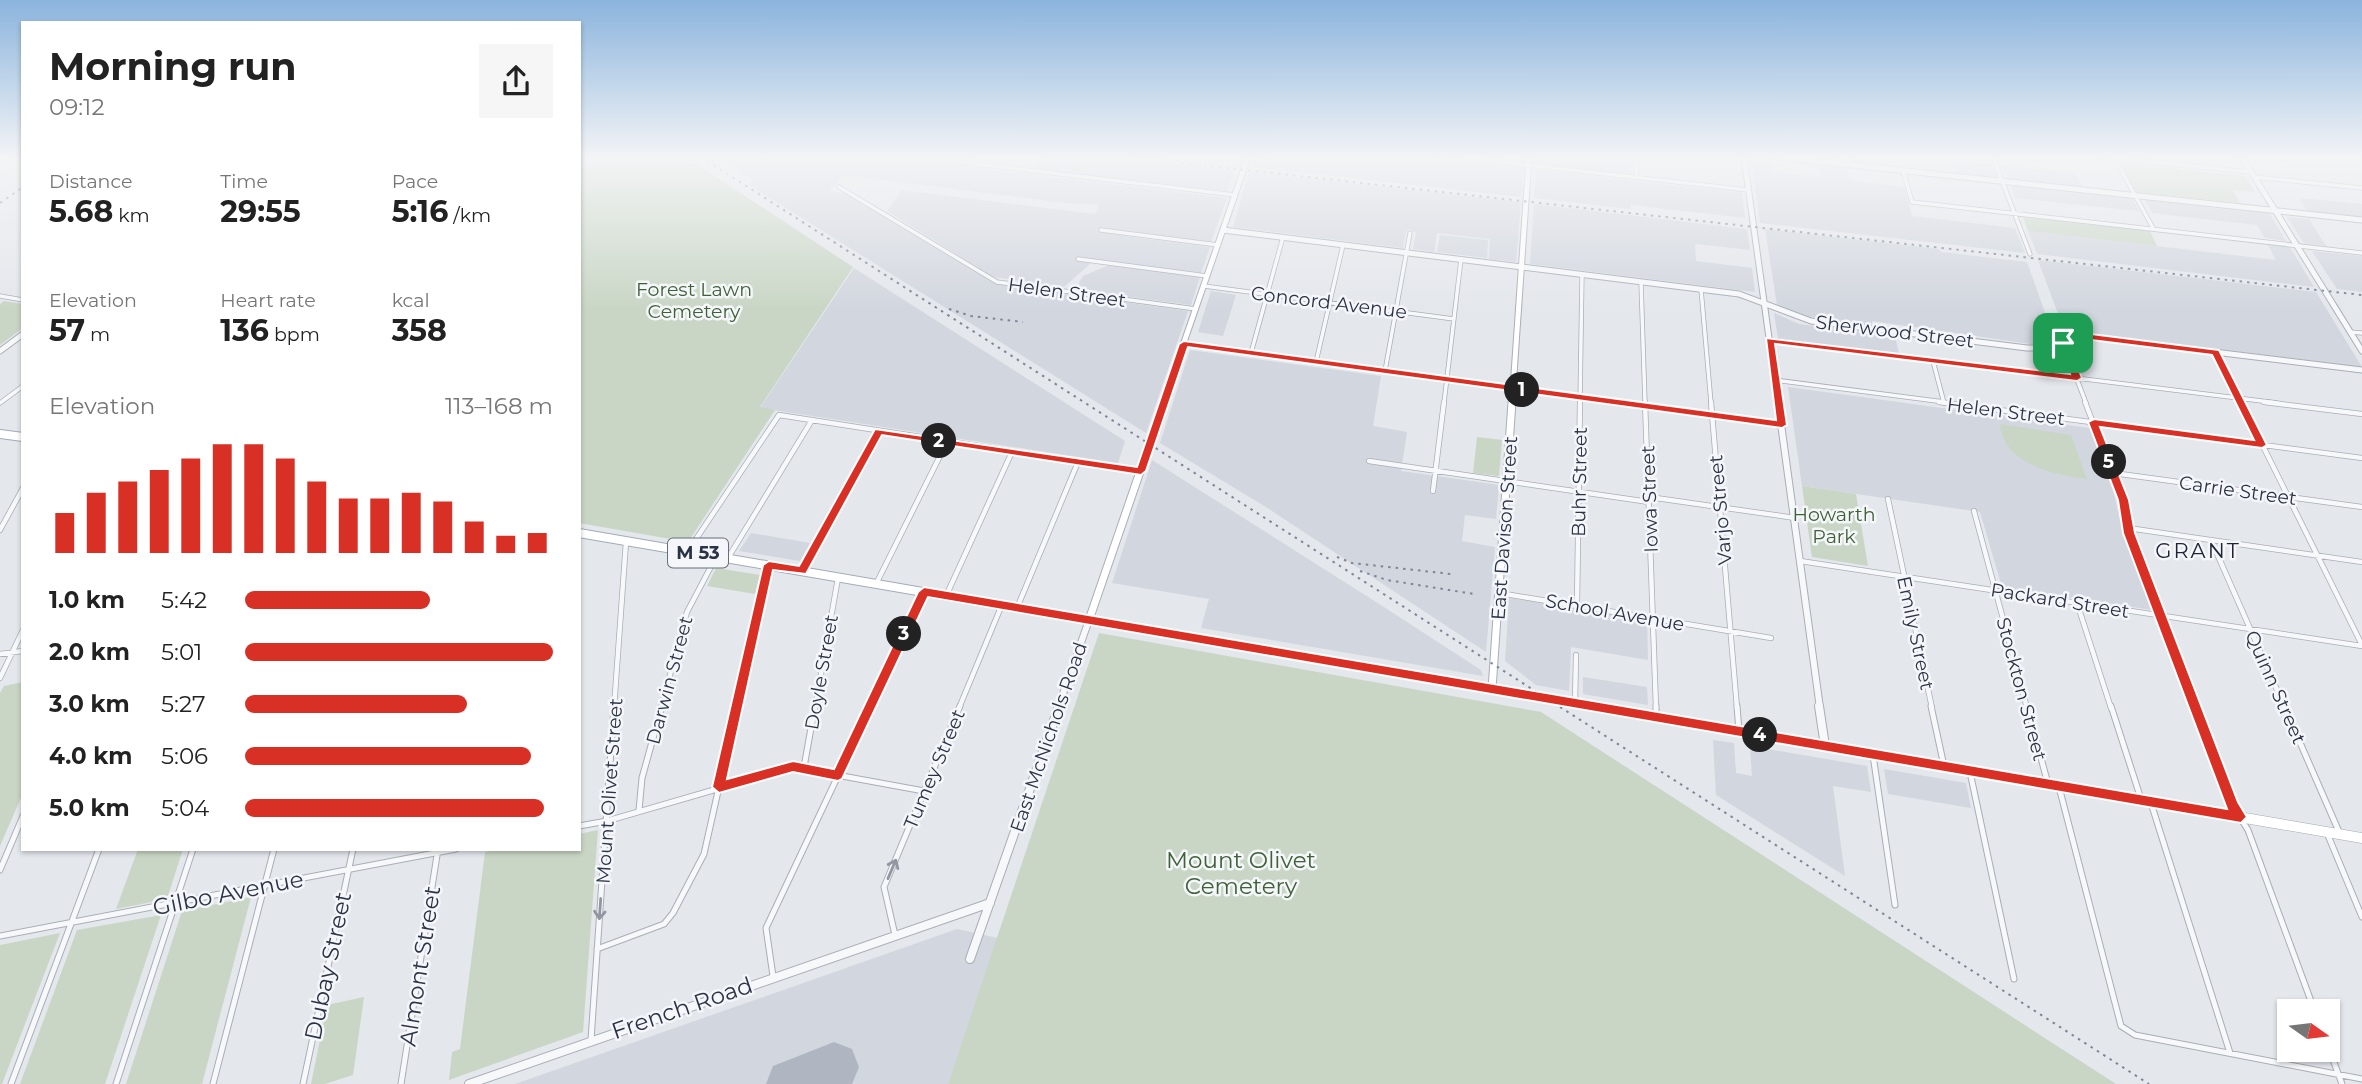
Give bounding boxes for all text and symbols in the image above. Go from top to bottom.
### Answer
text: Morning run [49,43,297,90]
button: share [479,44,553,118]
text: 09:12 [49,93,104,121]
text: Distance [49,170,132,193]
text: Time [220,170,268,193]
text: Pace [392,170,438,193]
text: 5.68 [49,193,113,230]
text: 29:55 [220,193,301,230]
text: 5:16 [392,193,448,230]
text: km [113,204,150,227]
text: /km [448,204,491,227]
street label: Helen Street [1007,273,1128,312]
park label: Forest Lawn Cemetery [636,278,752,323]
street label: Concord Avenue [1250,282,1408,323]
text: Elevation [49,289,137,312]
text: Heart rate [220,289,316,312]
text: kcal [392,289,430,312]
street label: Sherwood Street [1814,310,1976,353]
text: 57 [49,312,85,349]
text: 136 [220,312,269,349]
text: 358 [392,312,447,349]
pin [2033,313,2093,373]
text: m [85,323,110,346]
text: bpm [269,323,320,346]
icon: arrive [2044,324,2082,362]
pin: 1 [1504,372,1540,408]
text: 1 [1518,378,1525,401]
text: Elevation [49,392,155,420]
text: 113–168 m [445,392,553,420]
street label: Helen Street [1946,393,2067,430]
pin: 2 [922,424,956,458]
street label: Buhr Street [1567,427,1592,537]
text: 2 [933,429,944,452]
street label: East Davison Street [1487,435,1522,621]
pin: 5 [2092,444,2126,480]
street label: Iowa Street [1636,445,1663,553]
text: 5 [2103,450,2114,473]
street label: Varjo Street [1704,454,1737,566]
street label: Carrie Street [2178,471,2298,510]
park label: Howarth Park [1792,503,1876,548]
road number: M 53 [668,538,728,568]
district label: GRANT [2155,538,2241,563]
street label: Emily Street [1892,574,1939,692]
street label: Packard Street [1989,578,2131,623]
text: 1.0 km [49,586,125,614]
text: 5:42 [161,586,207,614]
street label: School Avenue [1544,589,1686,636]
street label: Doyle Street [800,612,843,732]
street label: Darwin Street [641,613,698,747]
street label: Stockton Street [1991,615,2052,764]
pin: 3 [886,616,922,652]
text: 3 [898,622,909,645]
street label: Quinn Street [2240,627,2311,748]
text: 2.0 km [49,638,130,666]
text: 5:01 [161,638,202,666]
street label: East McNichols Road [1005,639,1092,835]
text: 3.0 km [49,690,130,718]
text: 5:27 [161,690,205,718]
street label: Mount Olivet Street [592,697,627,885]
street label: Tumey Street [899,706,970,832]
pin: 4 [1742,718,1778,752]
text: 4 [1753,723,1766,746]
text: 4.0 km [49,742,132,770]
text: 5:06 [161,742,208,770]
text: 5.0 km [49,794,130,822]
text: 5:04 [161,794,209,822]
park label: Mount Olivet Cemetery [1166,846,1316,900]
one-way arrow [886,859,899,880]
street label: Gilbo Avenue [150,865,306,921]
street label: Almont Street [394,884,446,1048]
street label: Dubay Street [299,889,357,1043]
one-way arrow [593,897,606,920]
street label: French Road [608,971,756,1045]
north arrow [2277,999,2340,1062]
map controls [2277,999,2340,1062]

